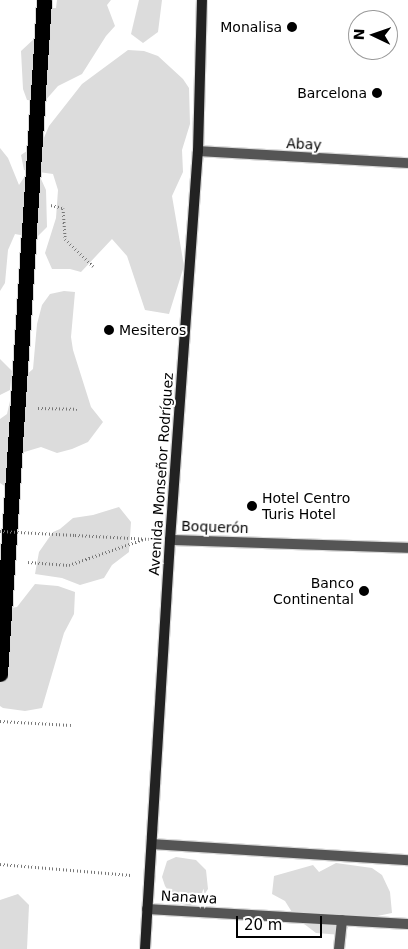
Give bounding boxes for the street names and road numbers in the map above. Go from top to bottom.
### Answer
street label: Abay [286,135,322,153]
street label: Avenida Monseñor Rodríguez [146,372,176,576]
street label: Boquerón [181,517,249,537]
street label: Nanawa [160,887,218,907]

